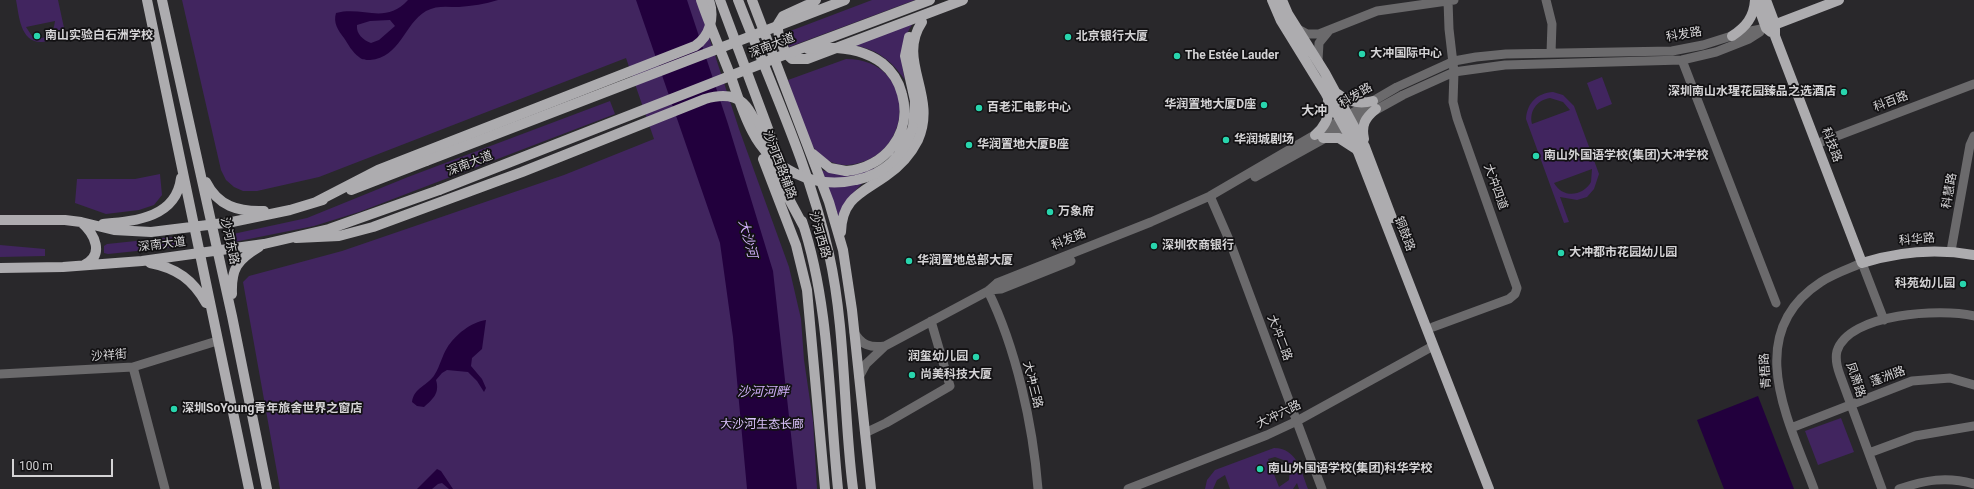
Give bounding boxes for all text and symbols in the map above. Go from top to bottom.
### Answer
street label: 科发路 [1665,25,1703,45]
place label: 南山实验白石洲学校 [45,29,153,43]
place label: 北京银行大厦 [1076,30,1148,44]
marker: 南山实验白石洲学校 [32,31,42,41]
street label: 深南大道 [747,31,797,61]
marker: 北京银行大厦 [1063,32,1073,42]
place label: 大冲国际中心 [1370,47,1442,61]
place label: The Estée Lauder [1185,49,1279,63]
marker: 大冲国际中心 [1357,49,1367,59]
marker: The Estée Lauder [1172,51,1182,61]
street label: 科发路 [1337,81,1375,111]
place label: 深圳南山水瑆花园臻品之选酒店 [1668,85,1836,99]
marker: 深圳南山水瑆花园臻品之选酒店 [1839,87,1849,97]
street label: 科百路 [1872,89,1910,115]
place label: 华润置地大厦D座 [1164,98,1256,112]
marker: 华润置地大厦D座 [1259,100,1269,110]
place label: 百老汇电影中心 [987,101,1071,115]
marker: 百老汇电影中心 [974,103,984,113]
district label: 大冲 [1301,104,1327,120]
street label: 科技路 [1818,126,1844,164]
street label: 沙河西路辅路 [759,129,799,201]
place label: 华润城剧场 [1234,133,1294,147]
marker: 华润城剧场 [1221,135,1231,145]
place label: 华润置地大厦B座 [977,138,1069,152]
marker: 华润置地大厦B座 [964,140,974,150]
street label: 深南大道 [445,149,495,179]
place label: 南山外国语学校(集团)大冲学校 [1544,149,1708,163]
marker: 南山外国语学校(集团)大冲学校 [1531,151,1541,161]
street label: 大冲四道 [1480,162,1510,212]
street label: 科慧路 [1940,172,1960,210]
place label: 万象府 [1058,205,1094,219]
marker: 万象府 [1045,207,1055,217]
street label: 沙河西路 [805,210,833,260]
street label: 铜鼓路 [1391,215,1417,253]
street label: 沙河东路 [217,216,241,266]
water label: 大沙河 [734,218,760,260]
street label: 科发路 [1050,227,1088,253]
street label: 科华路 [1898,231,1936,249]
street label: 深南大道 [137,235,187,255]
place label: 深圳农商银行 [1162,239,1234,253]
marker: 深圳农商银行 [1149,241,1159,251]
place label: 大冲都市花园幼儿园 [1569,246,1677,260]
marker: 大冲都市花园幼儿园 [1556,248,1566,258]
place label: 华润置地总部大厦 [917,254,1013,268]
marker: 华润置地总部大厦 [904,256,914,266]
place label: 科苑幼儿园 [1895,277,1955,291]
marker: 科苑幼儿园 [1958,279,1968,289]
street label: 大冲二路 [1264,313,1294,363]
street label: 沙祥街 [91,348,127,364]
place label: 润玺幼儿园 [908,350,968,364]
marker: 润玺幼儿园 [971,352,981,362]
street label: 青梧路 [1758,353,1774,389]
street label: 大冲三路 [1019,360,1045,410]
street label: 凤萧路 [1842,361,1868,399]
street label: 蓬洲路 [1869,364,1907,390]
place label: 尚美科技大厦 [920,368,992,382]
marker: 尚美科技大厦 [907,370,917,380]
water label: 沙河河畔 [737,385,789,401]
street label: 大冲六路 [1254,398,1304,432]
place label: 深圳SoYoung青年旅舍世界之窗店 [182,402,362,416]
marker: 深圳SoYoung青年旅舍世界之窗店 [169,404,179,414]
park label: 大沙河生态长廊 [720,418,804,432]
scale bar [14,451,115,477]
text: 100 m [19,459,53,473]
place label: 南山外国语学校(集团)科华学校 [1268,462,1432,476]
marker: 南山外国语学校(集团)科华学校 [1255,464,1265,474]

